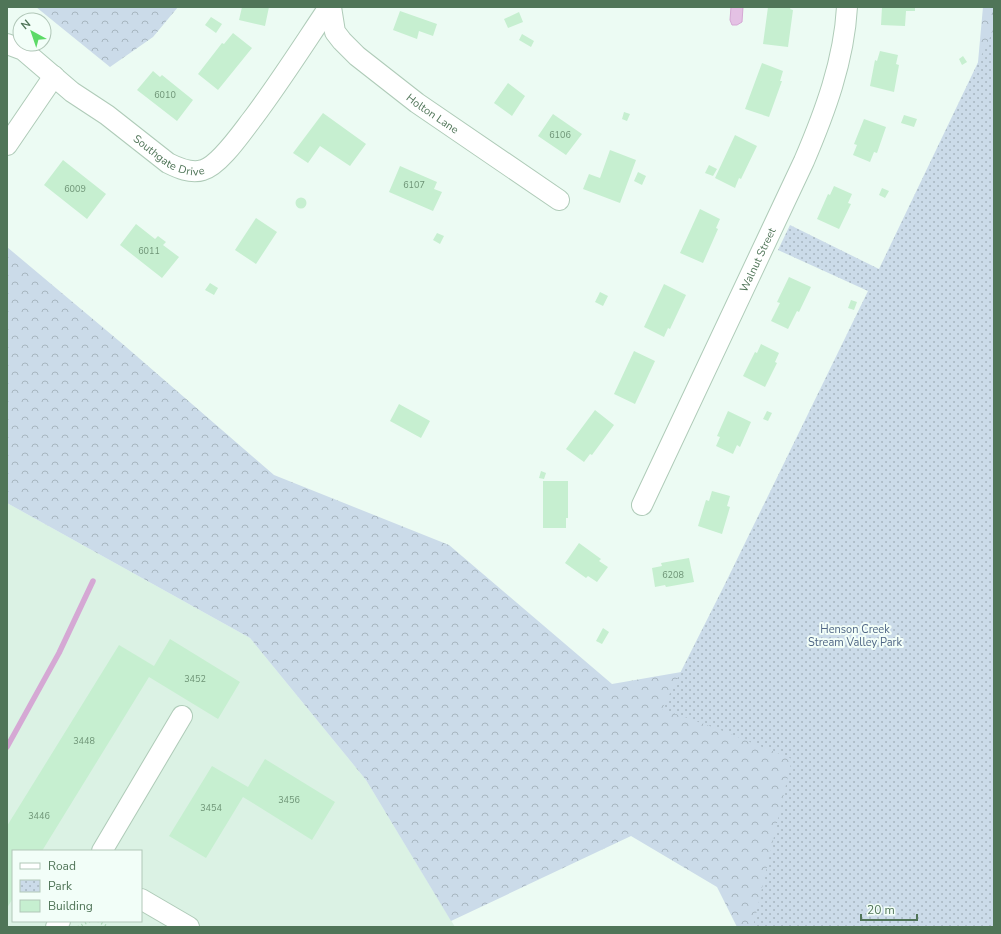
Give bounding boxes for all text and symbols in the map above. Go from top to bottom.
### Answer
north arrow [12,12,52,52]
text: N [18,16,34,33]
house number: 6010 [154,89,176,101]
street label: Holton Lane [403,90,462,137]
house number: 6106 [549,129,571,141]
street label: Southgate Drive [130,131,206,179]
house number: 6107 [403,179,425,191]
house number: 6009 [64,183,86,195]
street label: Walnut Street [736,225,780,295]
house number: 6011 [138,245,160,257]
house number: 6208 [662,569,684,581]
park label: Henson Creek Stream Valley Park [808,622,902,650]
house number: 3452 [184,673,206,685]
house number: 3448 [73,735,95,747]
house number: 3456 [278,794,300,806]
house number: 3454 [200,802,222,814]
house number: 3446 [28,810,50,822]
legend [12,850,142,922]
text: Road [48,858,76,874]
text: Park [48,878,73,894]
scale bar [861,896,917,922]
text: Building [48,898,93,914]
text: 20 m [867,902,895,918]

